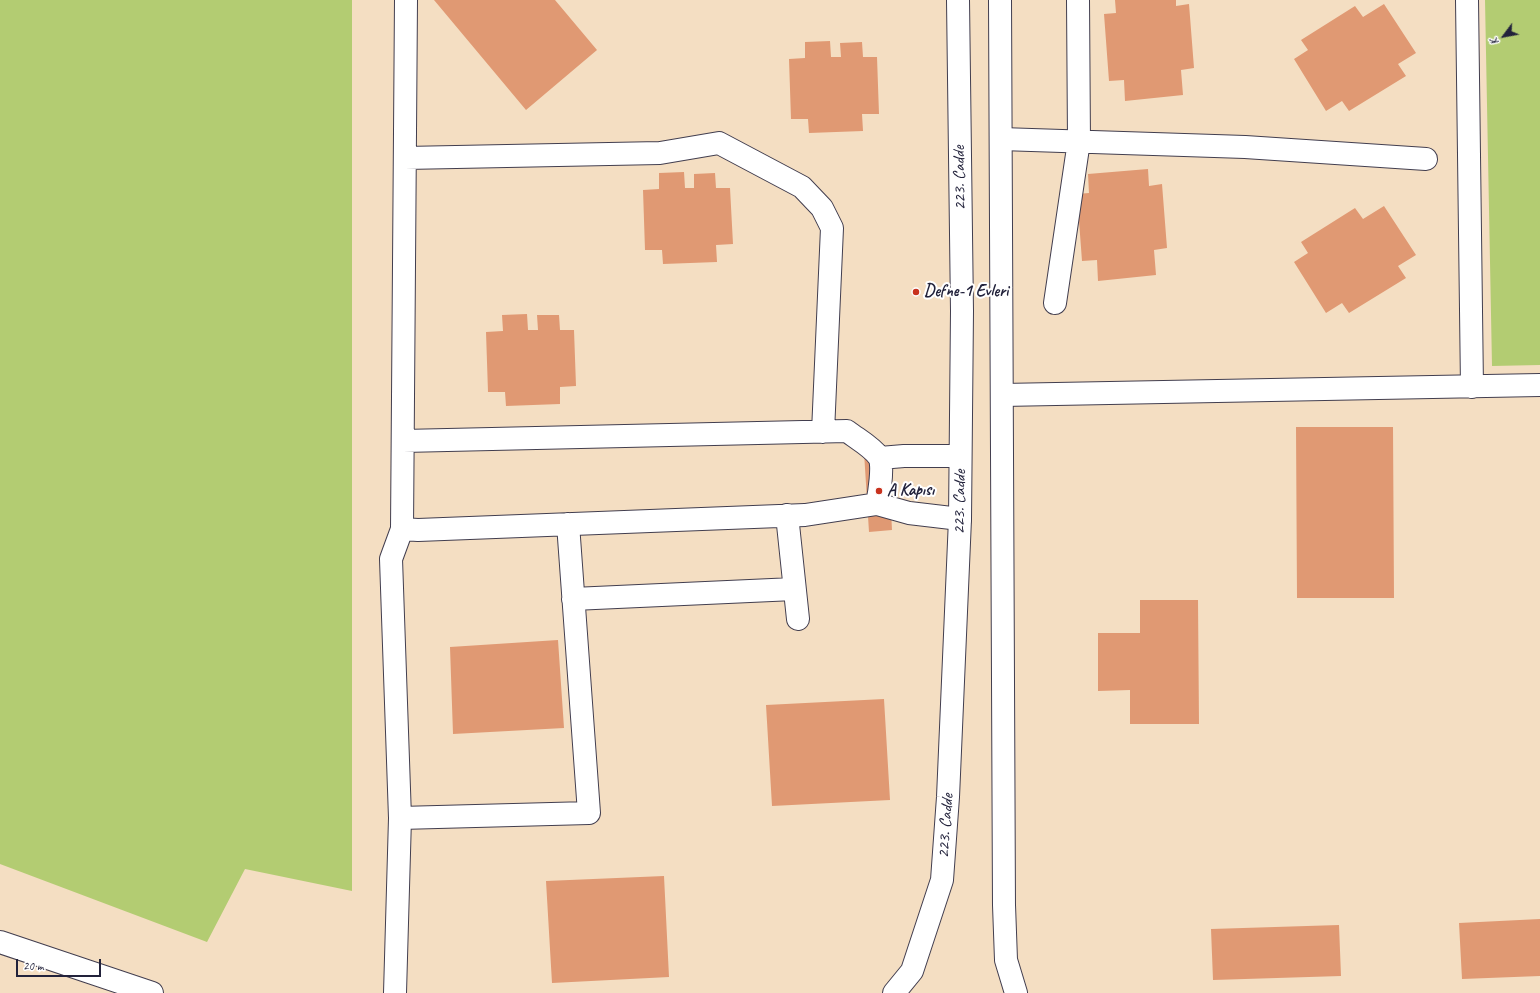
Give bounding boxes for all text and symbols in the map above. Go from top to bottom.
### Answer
north arrow [1484,16,1524,56]
text: K [1486,36,1501,48]
street label: 223. Cadde [949,145,971,211]
place label: Defne-1 Evleri [924,282,1008,302]
marker: Defne-1 Evleri [911,287,921,297]
street label: 223. Cadde [949,469,971,535]
place label: A Kapısı [887,481,934,501]
marker: A Kapısı [874,486,884,496]
street label: 223. Cadde [934,793,958,859]
scale bar [18,951,103,977]
text: 20 m [23,958,43,974]

